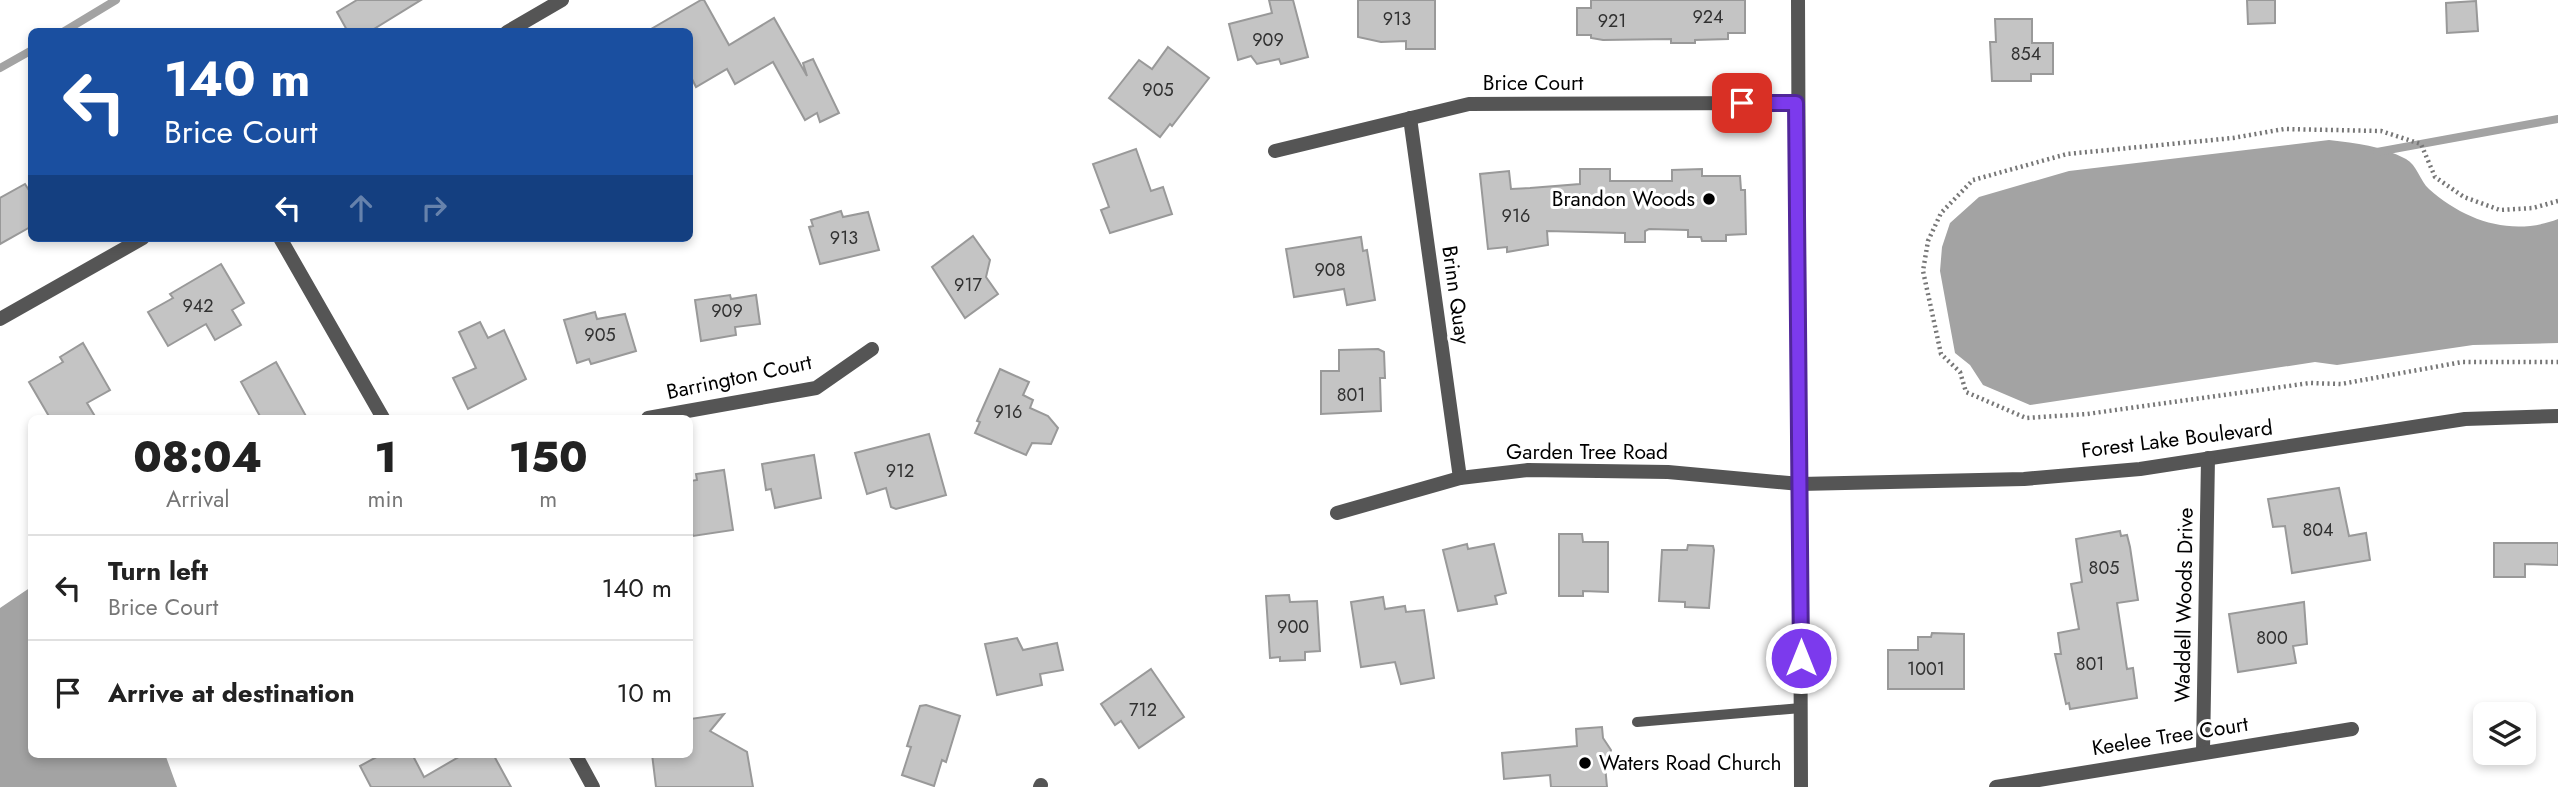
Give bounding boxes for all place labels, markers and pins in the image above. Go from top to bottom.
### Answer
pin [1712,73,1772,133]
place label: Brandon Woods [1552,184,1695,214]
marker: Brandon Woods [1701,191,1717,207]
place label: Waters Road Church [1599,748,1782,778]
marker: Waters Road Church [1577,755,1593,771]

